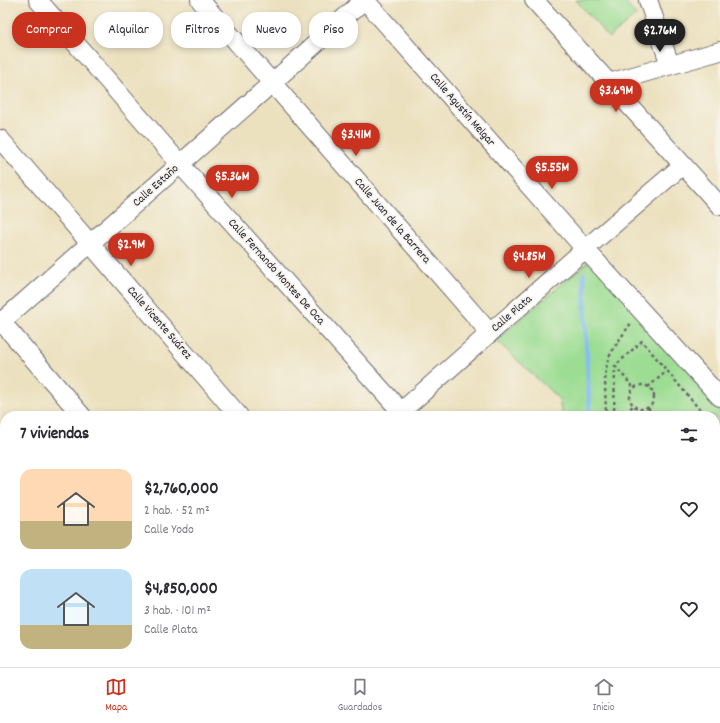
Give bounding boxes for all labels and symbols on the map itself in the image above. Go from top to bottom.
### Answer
pin: $2.76M [627,19,693,53]
street label: Calle Agustín Melgar [425,69,499,151]
pin: $3.69M [583,79,649,113]
pin: $3.41M [323,123,389,157]
pin: $5.55M [519,156,585,190]
street label: Calle Estaño [129,161,183,211]
pin: $5.36M [199,165,265,199]
street label: Calle Juan de la Barrera [350,174,434,268]
street label: Calle Fernando Montes De Oca [224,215,329,329]
pin: $2.9M [103,233,159,267]
pin: $4.85M [496,245,562,279]
street label: Calle Vicente Suárez [122,283,196,364]
street label: Calle Plata [488,291,536,337]

